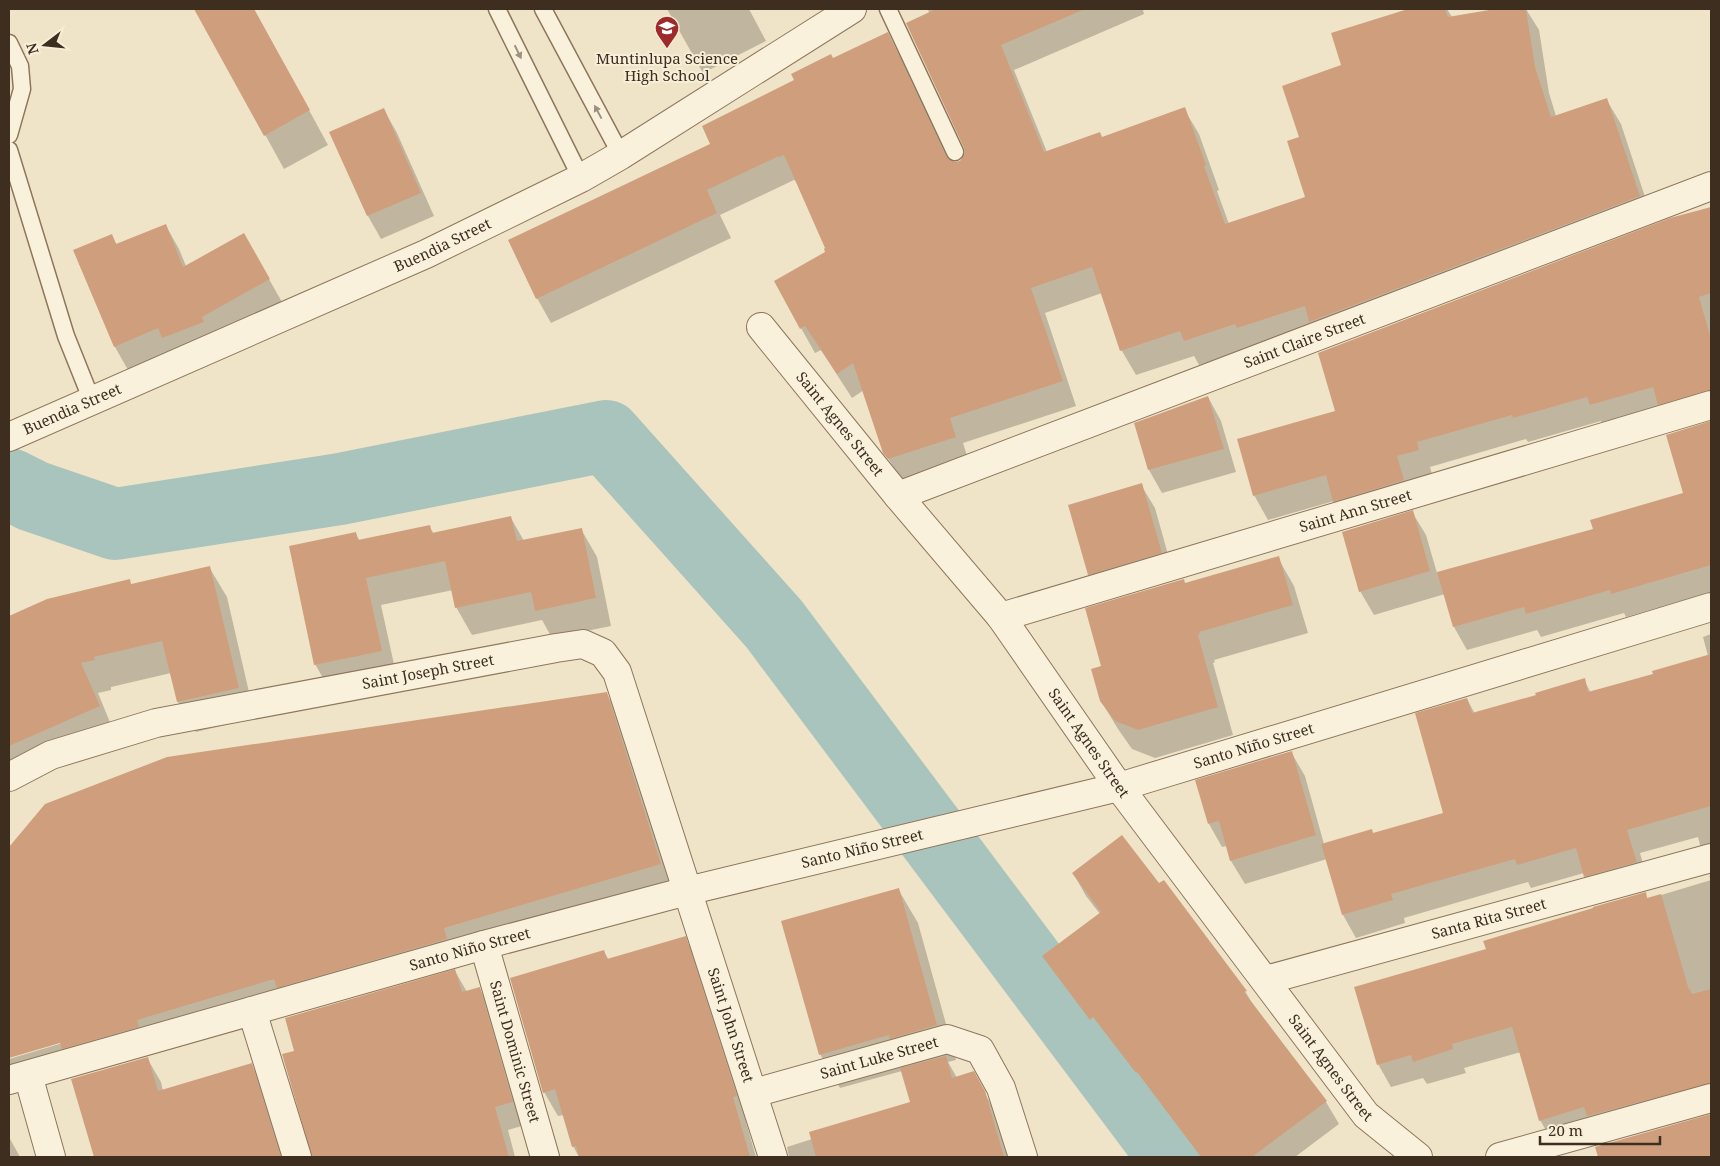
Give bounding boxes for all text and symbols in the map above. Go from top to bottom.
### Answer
school or university icon: Muntinlupa Science High School [654,15,680,49]
north arrow [20,20,70,70]
text: N [21,41,43,57]
one-way arrow [514,45,522,60]
place label: Muntinlupa Science High School [596,48,738,85]
one-way arrow [594,105,602,119]
street label: Buendia Street [390,213,494,276]
street label: Saint Claire Street [1241,308,1368,372]
street label: Saint Agnes Street [792,367,889,480]
street label: Buendia Street [20,378,124,439]
street label: Saint Ann Street [1297,484,1414,536]
street label: Saint Joseph Street [360,649,495,693]
street label: Saint Agnes Street [1044,684,1134,801]
street label: Santo Niño Street [1191,717,1316,773]
street label: Santo Niño Street [799,824,925,872]
street label: Santa Rita Street [1429,893,1548,943]
street label: Santo Niño Street [407,922,532,975]
street label: Saint John Street [704,965,759,1085]
street label: Saint Dominic Street [486,978,546,1125]
street label: Saint Agnes Street [1285,1010,1377,1125]
street label: Saint Luke Street [818,1031,940,1083]
scale bar [1540,1114,1660,1146]
text: 20 m [1548,1120,1583,1140]

